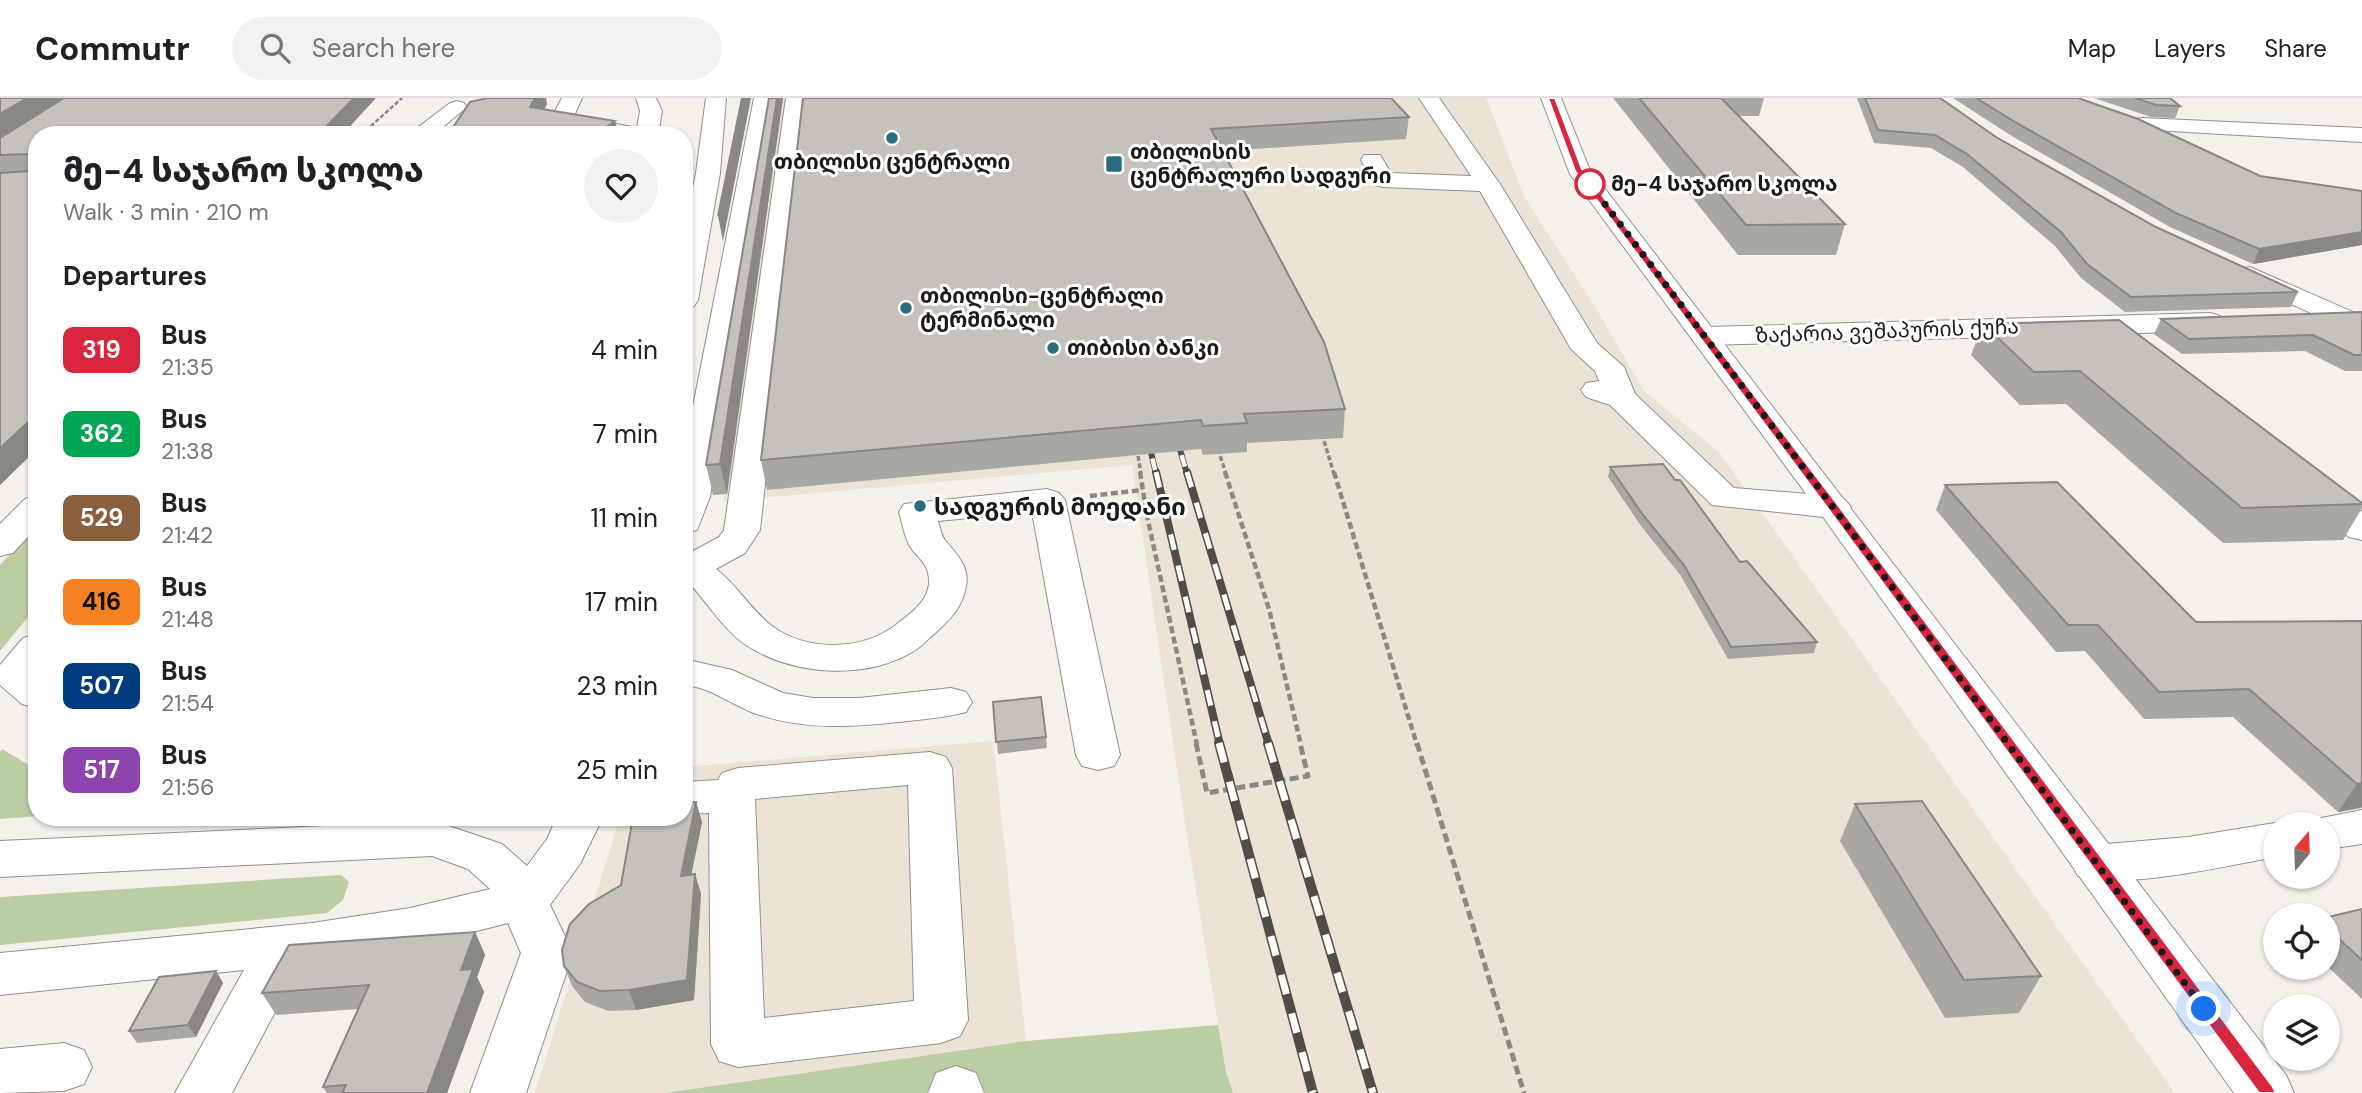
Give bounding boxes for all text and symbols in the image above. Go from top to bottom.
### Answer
search box [232,17,722,80]
text: Commutr [35,27,190,70]
icon: search [256,29,294,67]
text: Search here [312,31,455,65]
text: Map [2068,33,2116,64]
text: Layers [2154,33,2226,64]
text: Share [2264,33,2327,64]
marker: თბილისი ცენტრალი [884,130,900,146]
place label: თბილისის ცენტრალური სადგური [1130,138,1391,190]
place label: თბილისი ცენტრალი [774,148,1010,176]
text: მე-4 საჯარო სკოლა [63,149,424,192]
button: heart [584,149,658,223]
marker: თბილისის ცენტრალური სადგური [1104,154,1124,174]
marker: მე-4 საჯარო სკოლა [1575,169,1605,199]
place label: მე-4 საჯარო სკოლა [1611,170,1838,198]
text: Walk · 3 min · 210 m [63,197,269,227]
text: Departures [63,259,207,293]
place label: თბილისი-ცენტრალი ტერმინალი [920,282,1164,334]
marker: თბილისი-ცენტრალი ტერმინალი [898,300,914,316]
street label: ზაქარია ვეშაპურის ქუჩა [1755,312,2019,350]
text: Bus [161,318,207,352]
text: 4 min [591,333,658,367]
text: 319 [82,334,121,365]
place label: თიბისი ბანკი [1067,334,1219,362]
marker: თიბისი ბანკი [1045,340,1061,356]
text: 21:35 [161,352,214,382]
text: Bus [161,402,207,436]
text: 7 min [593,417,658,451]
text: 362 [80,418,123,449]
text: 21:38 [161,436,214,466]
text: Bus [161,486,207,520]
place label: სადგურის მოედანი [934,491,1186,522]
marker: სადგურის მოედანი [912,498,928,514]
text: 11 min [591,501,658,535]
text: 529 [80,502,123,533]
text: 21:42 [161,520,213,550]
text: Bus [161,570,207,604]
text: 17 min [585,585,658,619]
text: 416 [82,586,121,617]
text: 21:48 [161,604,214,634]
text: Bus [161,654,207,688]
text: 23 min [576,669,658,703]
text: 507 [79,670,124,701]
text: 21:54 [161,688,214,718]
text: Bus [161,738,207,772]
text: 25 min [576,753,658,787]
text: 517 [83,754,120,785]
text: 21:56 [161,772,215,802]
north arrow [2263,812,2340,889]
map controls [2263,812,2340,1071]
button: locate [2263,903,2340,980]
your location [2186,991,2221,1026]
button: layers [2263,994,2340,1071]

